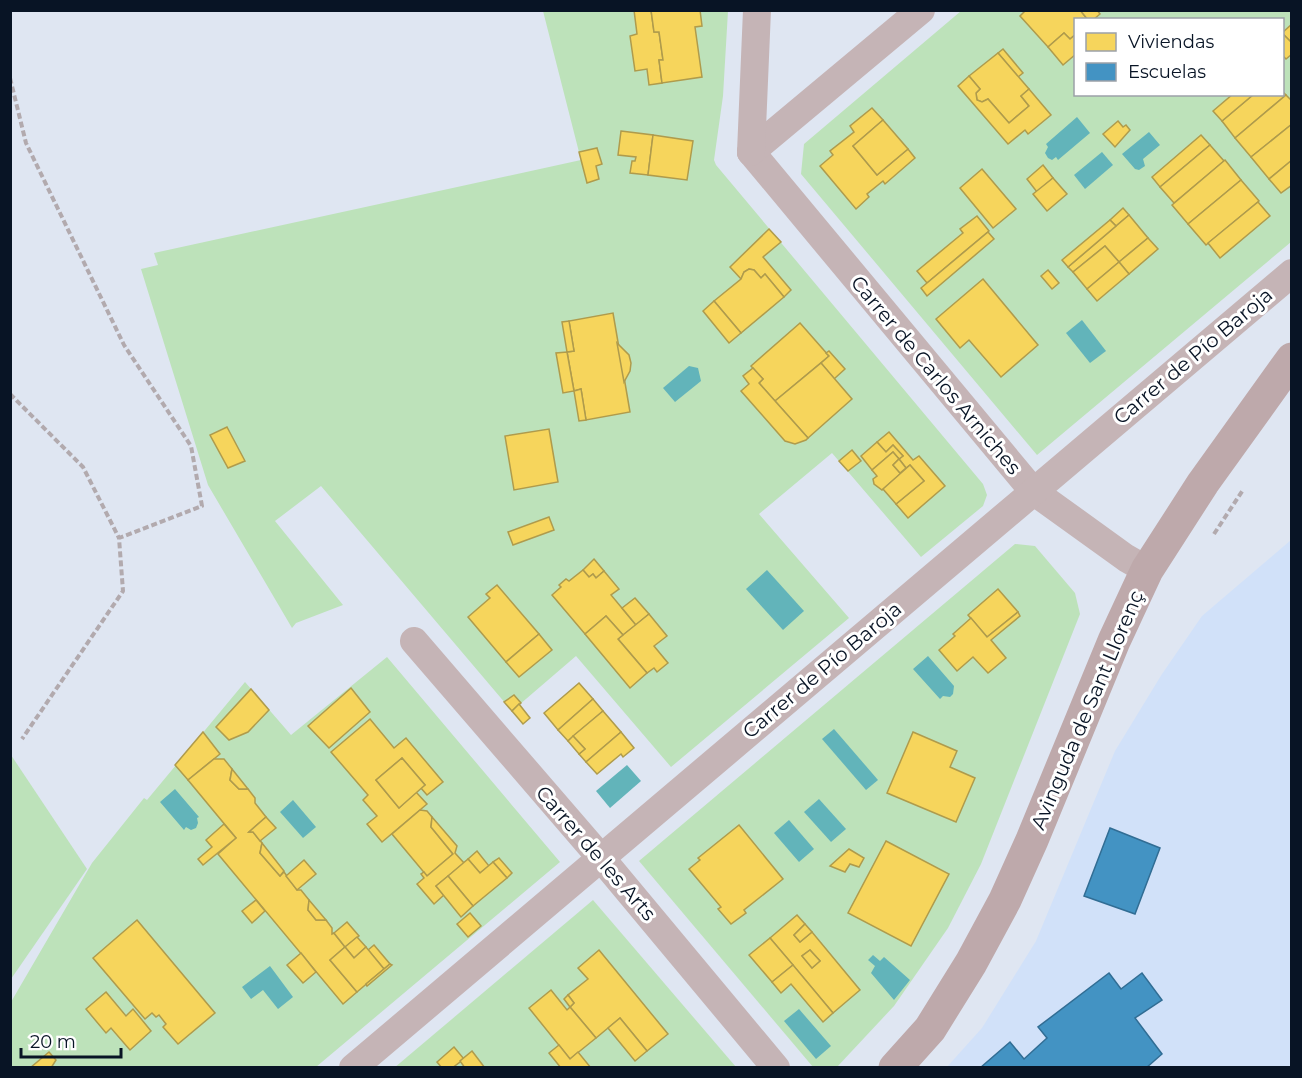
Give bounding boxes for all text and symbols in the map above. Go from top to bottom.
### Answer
legend [1074,18,1284,96]
text: Viviendas [1128,31,1215,53]
text: Escuelas [1128,61,1206,83]
street label: Carrer de Carlos Arniches [846,271,1026,479]
street label: Carrer de Pío Baroja [1109,283,1277,429]
street label: Avinguda de Sant Llorenç [1026,587,1148,833]
street label: Carrer de Pío Baroja [738,597,906,743]
street label: Carrer de les Arts [531,781,661,925]
scale bar [21,1021,122,1059]
text: 20 m [30,1031,76,1053]

